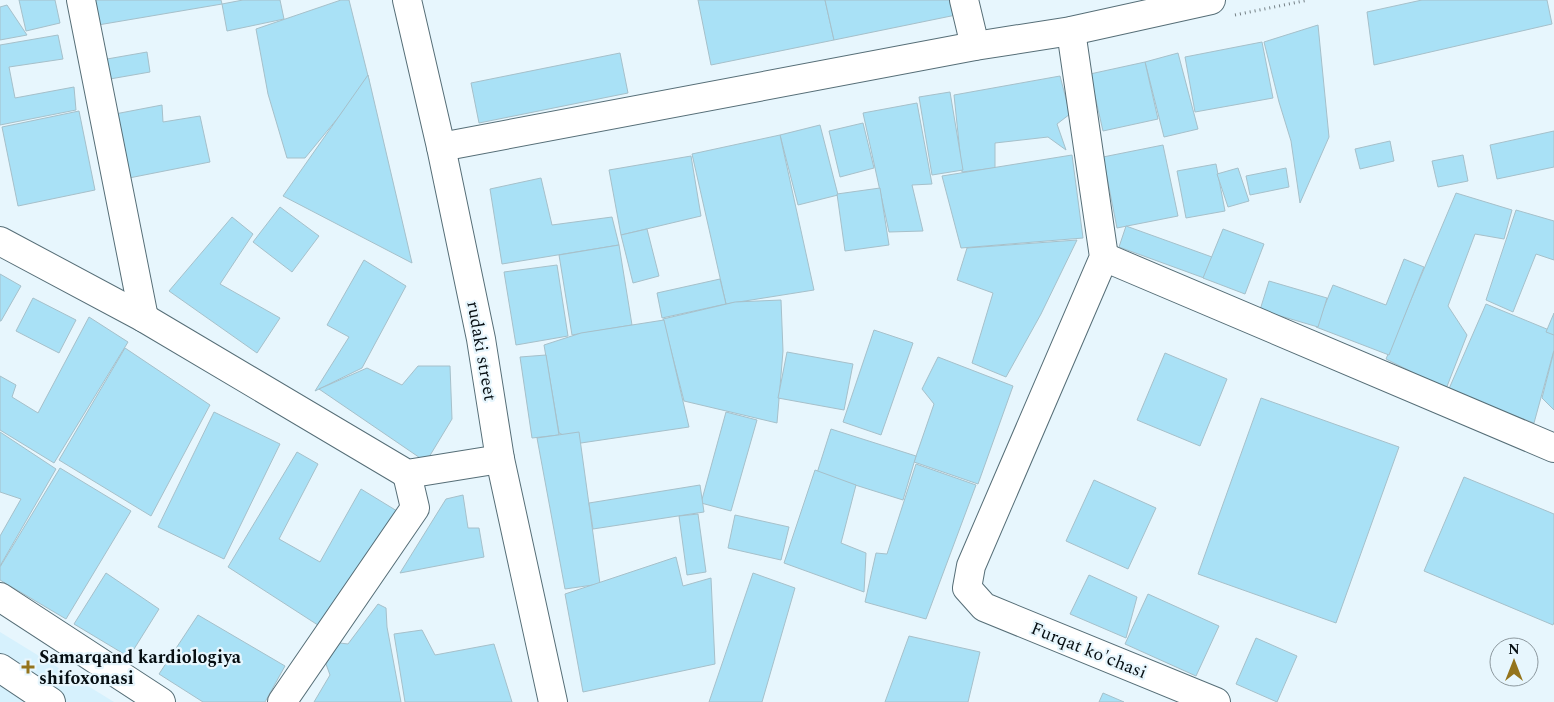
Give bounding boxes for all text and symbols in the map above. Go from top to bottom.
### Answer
street label: rudaki street [459,299,504,403]
street label: Furqat ko'chasi [1027,615,1151,686]
north arrow [1489,637,1539,687]
text: N [1508,639,1520,660]
place label: Samarqand kardiologiya shifoxonasi [39,644,242,692]
marker: Samarqand kardiologiya shifoxonasi [21,660,35,674]

